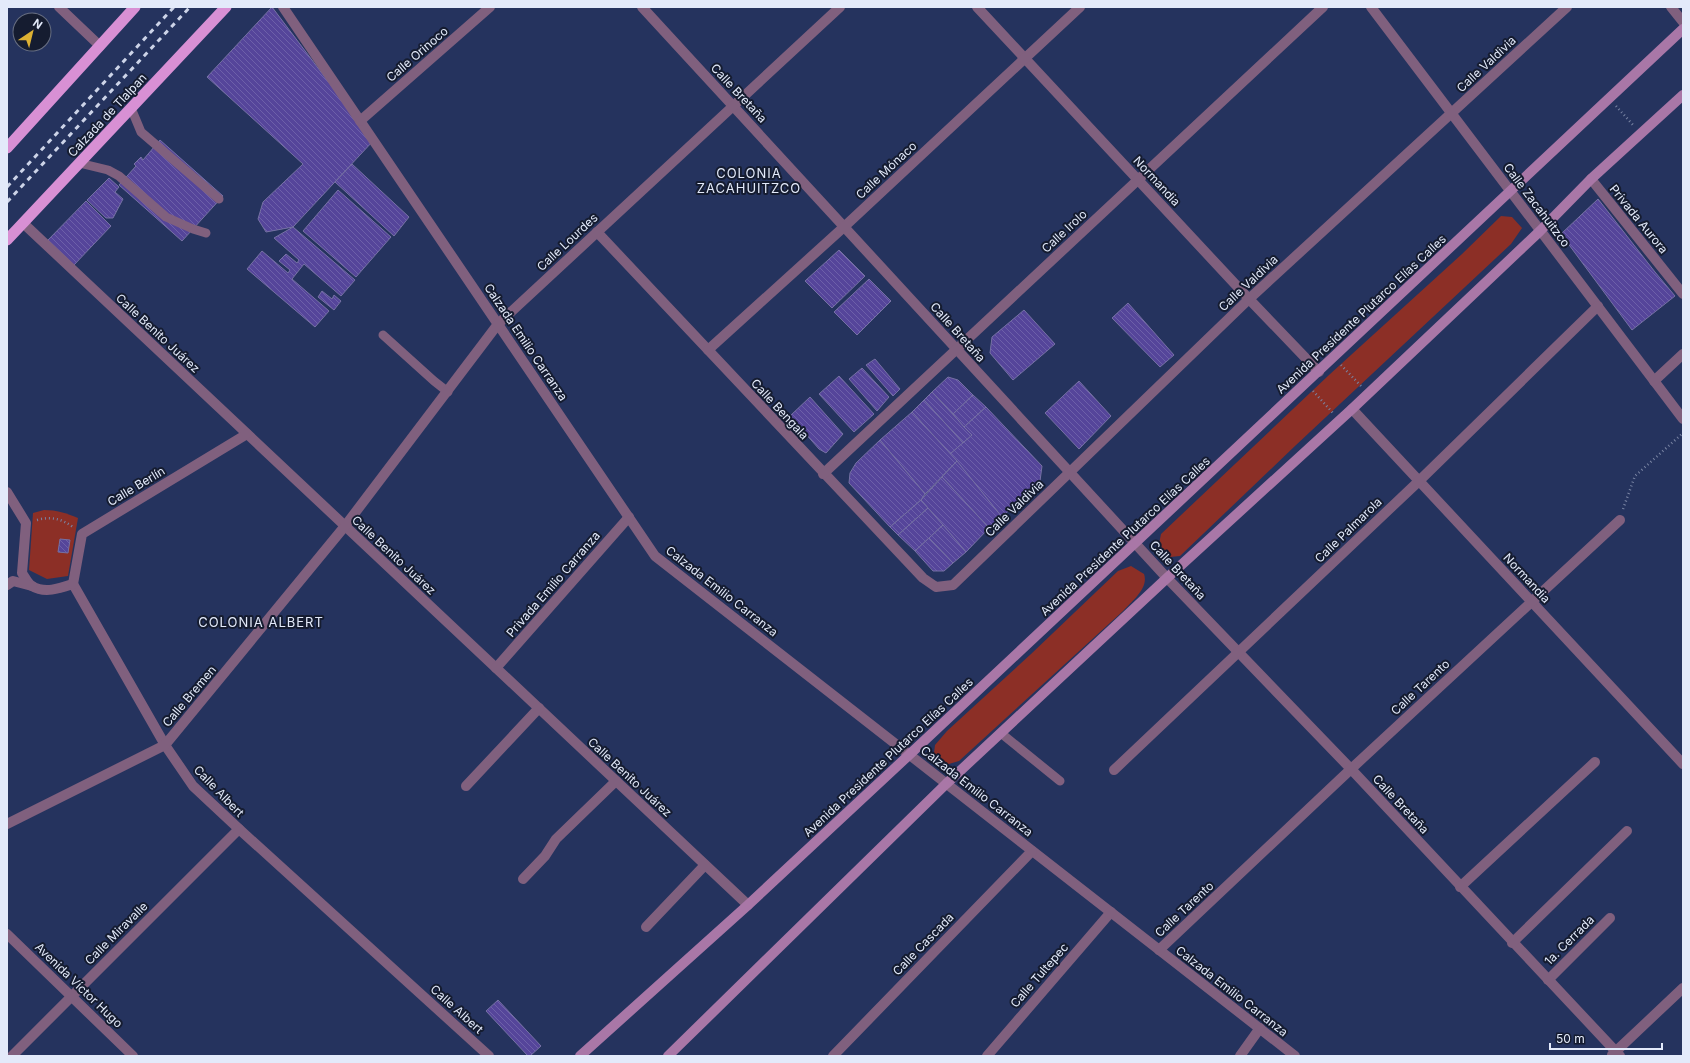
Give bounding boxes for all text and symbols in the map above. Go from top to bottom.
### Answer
north arrow [12,12,52,52]
text: N [30,16,45,32]
street label: Calle Orinoco [383,23,451,85]
street label: Calle Valdivia [1453,33,1519,95]
street label: Calle Bretaña [708,60,770,126]
street label: Calzada de Tlalpan [65,70,149,160]
street label: Calle Mónaco [853,138,919,202]
street label: Normandia [1130,153,1184,209]
street label: Calle Zacahuitzco [1501,160,1573,250]
district label: COLONIA ZACAHUITZCO [697,165,801,196]
street label: Privada Aurora [1607,182,1671,256]
street label: Calle Irolo [1038,206,1090,256]
street label: Calle Lourdes [533,210,601,274]
street label: Avenida Presidente Plutarco Elías Calles [1273,231,1449,397]
street label: Calle Valdivia [1215,252,1281,314]
street label: Calzada Emilio Carranza [481,281,571,403]
street label: Calle Benito Juárez [113,290,203,376]
street label: Calle Bretaña [927,299,989,365]
street label: Calle Bengala [748,376,812,442]
street label: Avenida Presidente Plutarco Elías Calles [1037,453,1213,619]
street label: Calle Berlín [105,463,167,509]
street label: Calle Valdivia [982,476,1046,540]
street label: Calle Palmarola [1311,494,1385,566]
street label: Calle Benito Juárez [349,512,439,598]
street label: Privada Emilio Carranza [503,528,603,640]
street label: Calle Bretaña [1147,537,1209,603]
street label: Calzada Emilio Carranza [663,543,781,639]
street label: Normandia [1500,550,1554,606]
district label: COLONIA ALBERT [198,614,324,630]
street label: Calle Tarento [1388,656,1452,718]
street label: Calle Bremen [159,662,219,730]
street label: Avenida Presidente Plutarco Elías Calles [800,674,976,840]
street label: Calle Benito Juárez [585,734,675,820]
street label: Calzada Emilio Carranza [918,743,1036,839]
street label: Calle Albert [191,762,247,820]
street label: Calle Bretaña [1370,771,1432,837]
street label: Calle Tarento [1152,878,1216,940]
street label: Calle Miravalle [81,898,151,968]
street label: Calle Cascada [889,910,957,978]
street label: 1a. Cerrada [1541,912,1597,968]
street label: Avenida Víctor Hugo [32,939,126,1031]
street label: Calle Tultepec [1007,940,1071,1010]
street label: Calzada Emilio Carranza [1173,943,1291,1039]
street label: Calle Albert [428,981,487,1037]
scale bar [1550,1025,1662,1051]
text: 50 m [1556,1031,1585,1046]

